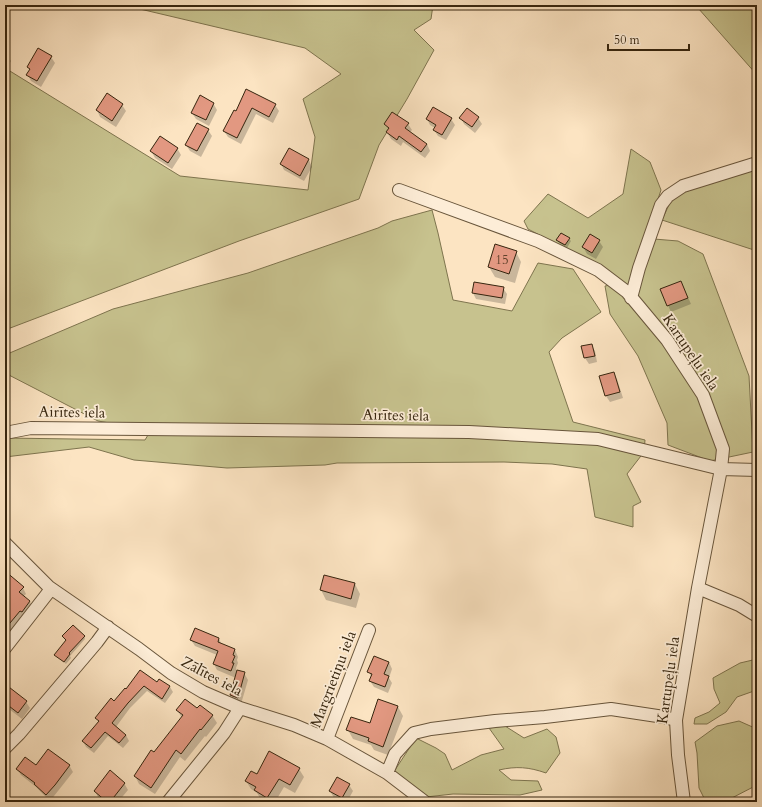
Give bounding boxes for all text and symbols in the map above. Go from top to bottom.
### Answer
scale bar [608,26,689,52]
text: 50 m [614,32,641,48]
house number: 15 [495,251,509,269]
street label: Kartupeļu iela [658,310,724,395]
street label: Airītes iela [38,401,106,423]
street label: Airītes iela [362,404,430,426]
street label: Margrietiņu iela [305,627,361,730]
street label: Kartupeļu iela [652,634,684,725]
street label: Zālītes iela [178,651,247,701]

